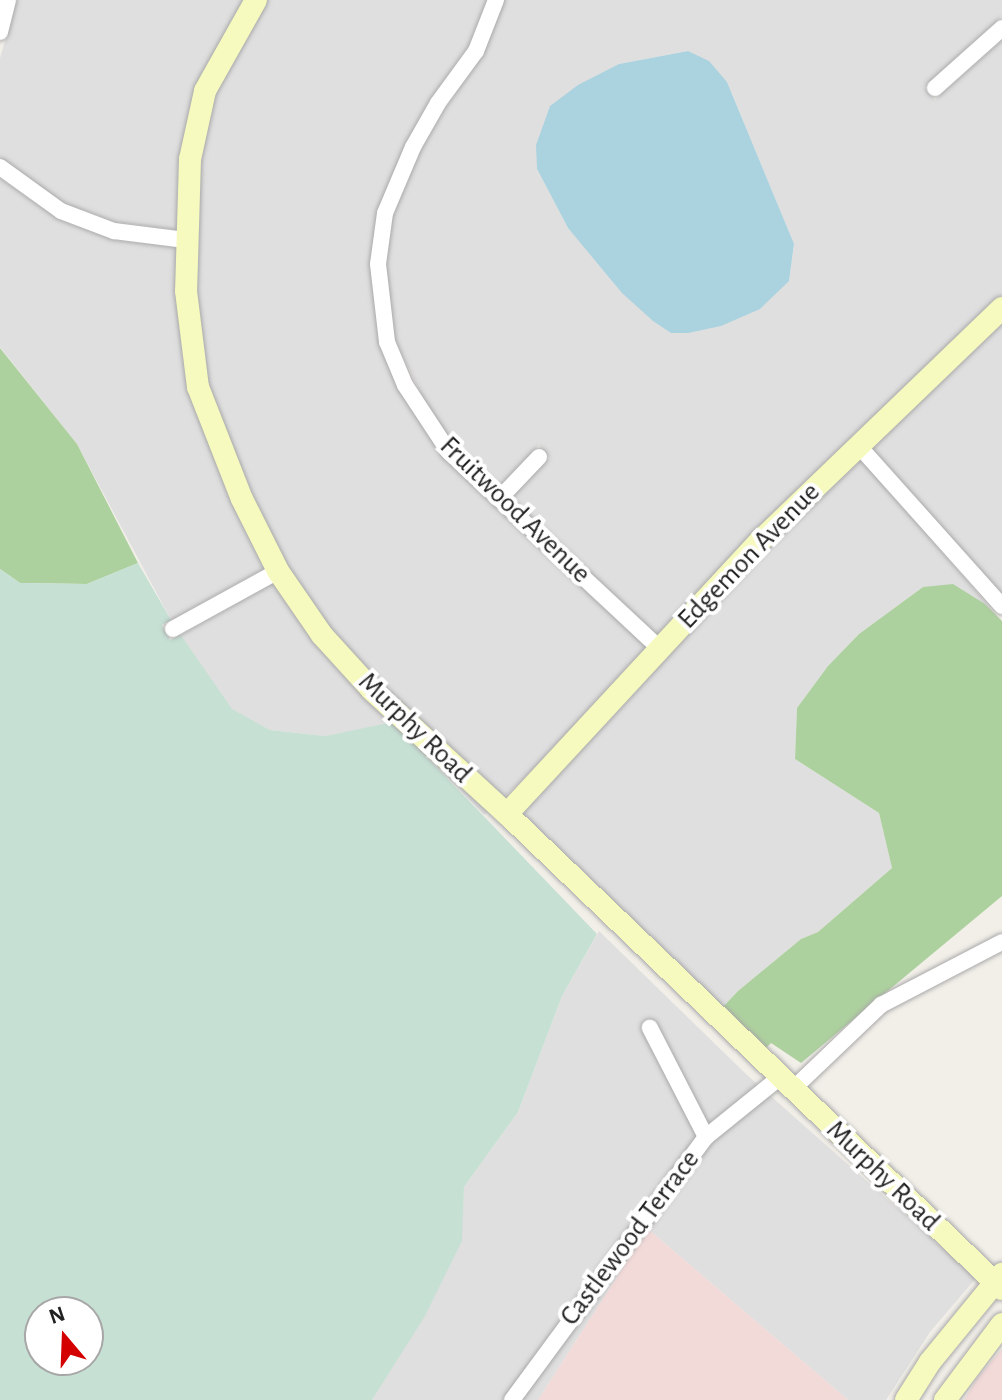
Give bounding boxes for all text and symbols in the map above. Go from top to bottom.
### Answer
street label: Fruitwood Avenue [433,430,597,590]
street label: Edgemon Avenue [671,476,827,636]
street label: Murphy Road [351,666,479,790]
street label: Murphy Road [819,1114,947,1238]
street label: Castlewood Terrace [553,1144,707,1332]
north arrow [24,1296,104,1376]
text: N [46,1302,68,1328]

